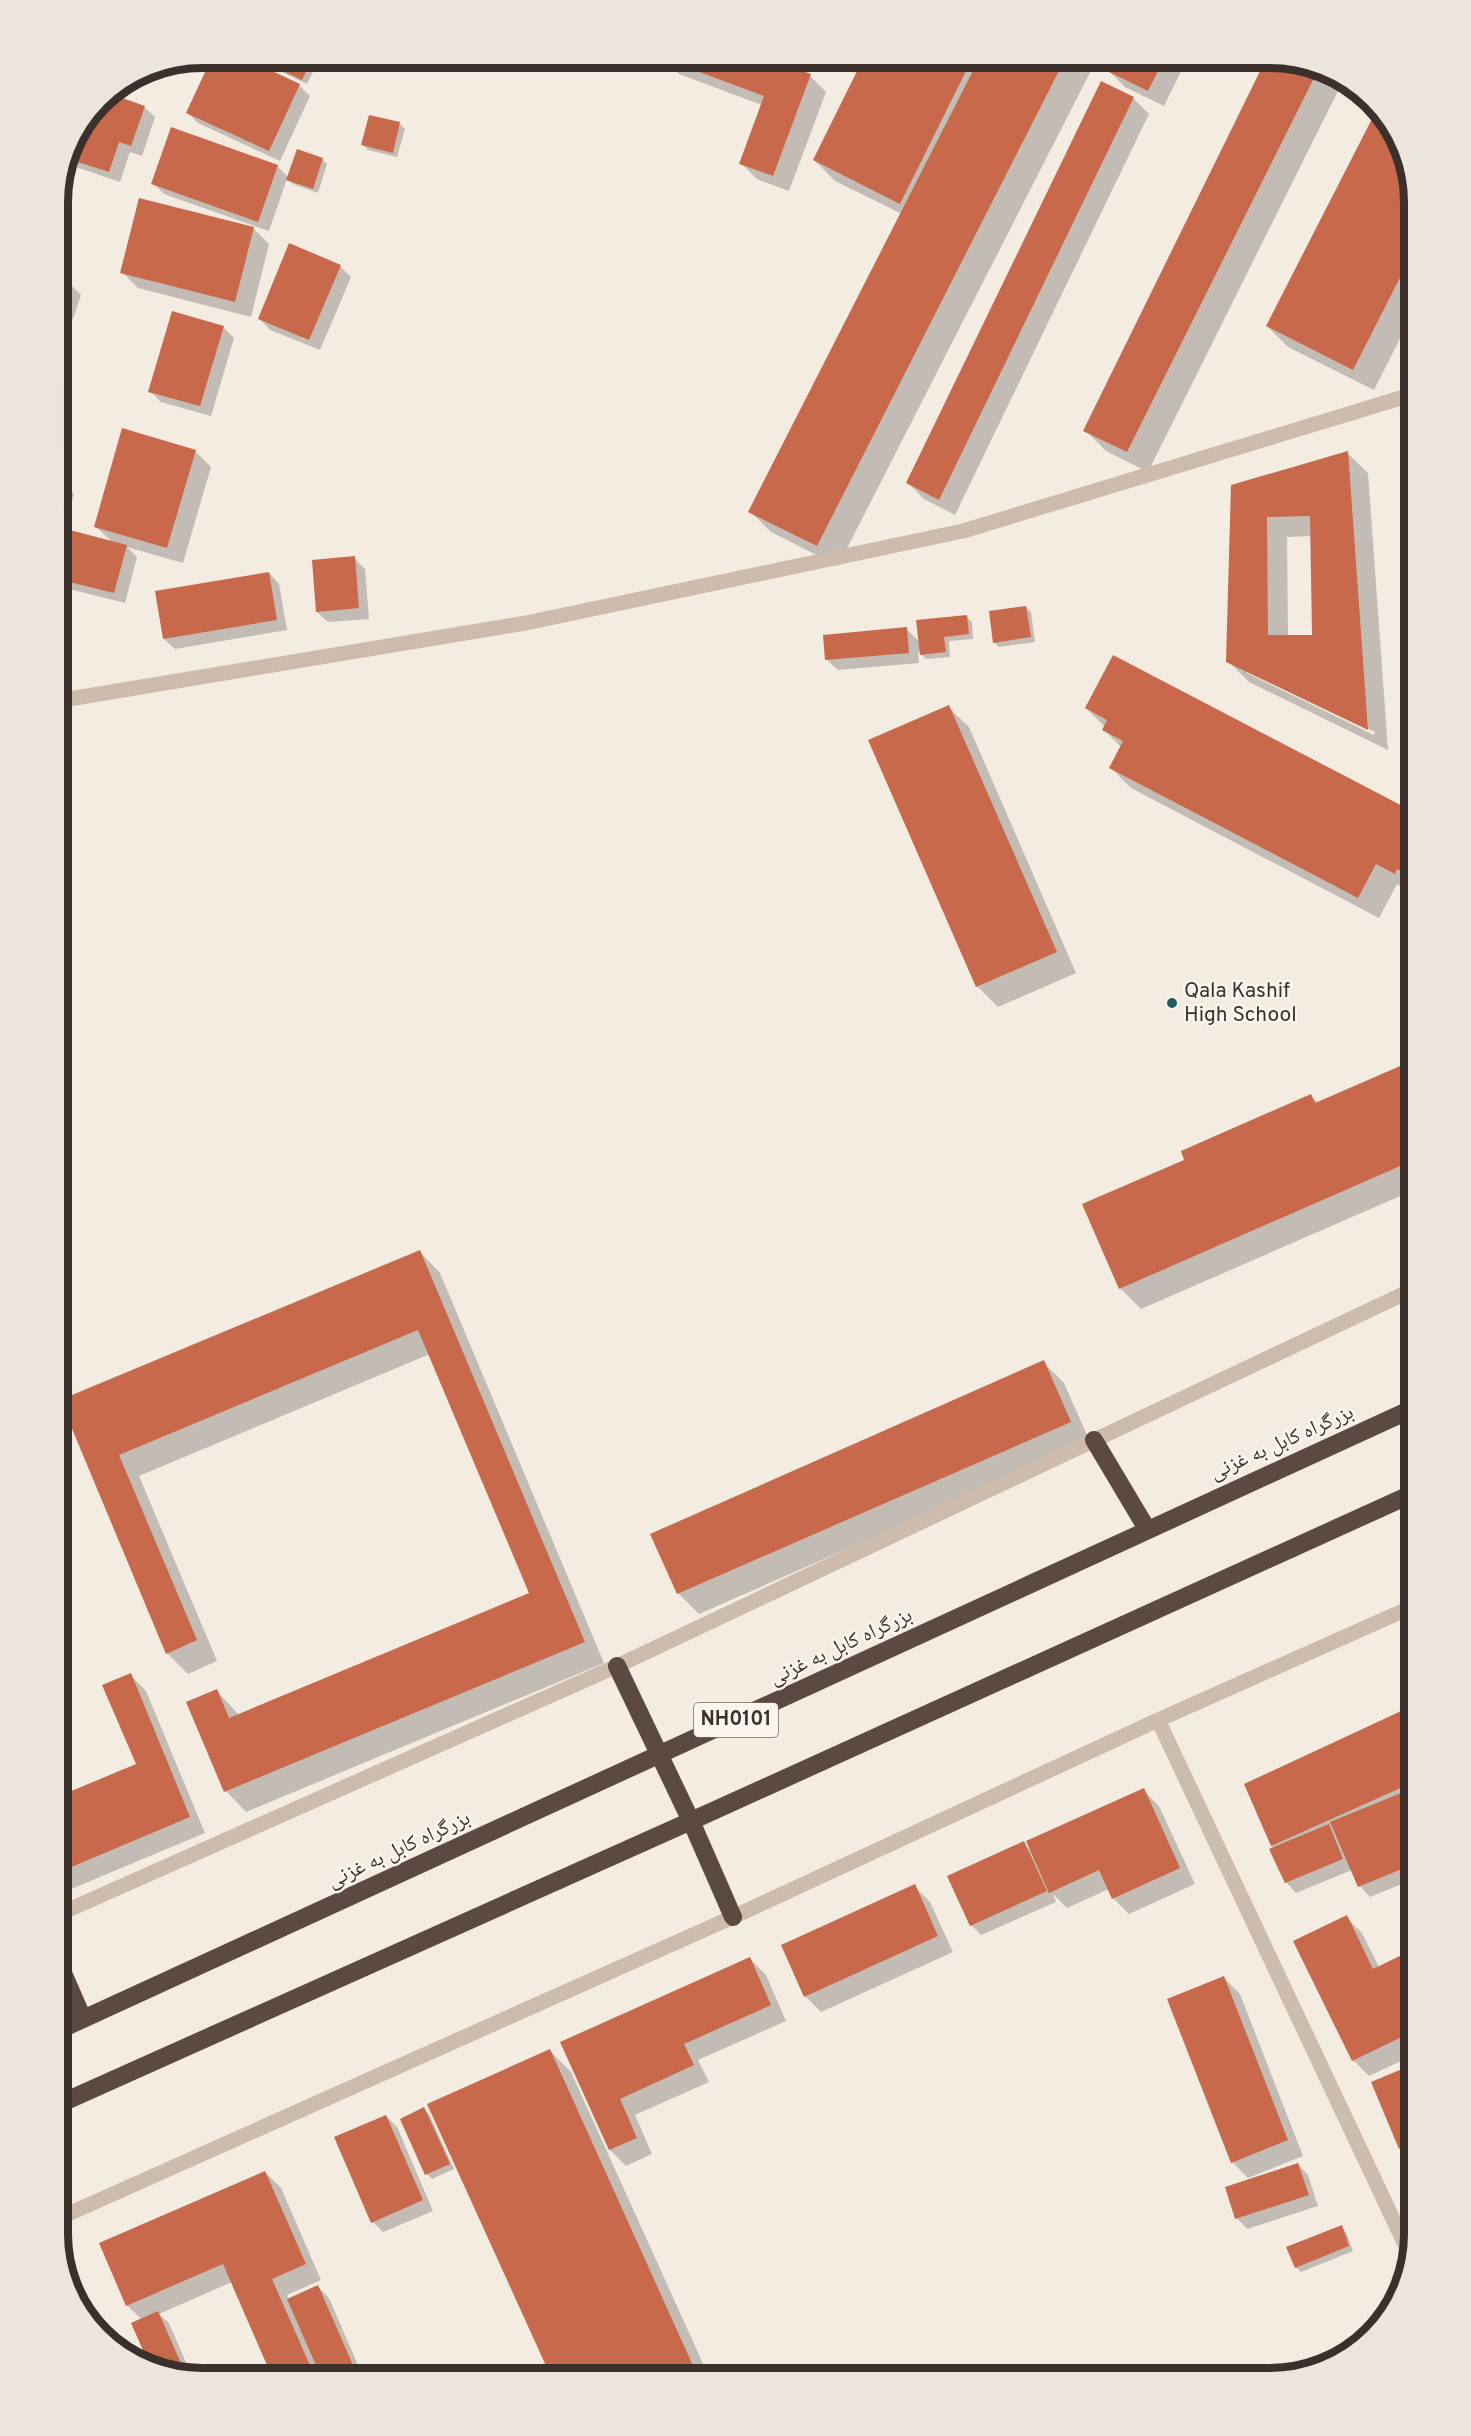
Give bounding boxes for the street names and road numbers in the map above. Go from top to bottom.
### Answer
street label: بزرگراه کابل به غزنی [1206,1399,1358,1487]
street label: بزرگراه کابل به غزنی [765,1602,917,1692]
road number: NH0101 [694,1703,778,1737]
street label: بزرگراه کابل به غزنی [323,1805,475,1895]

